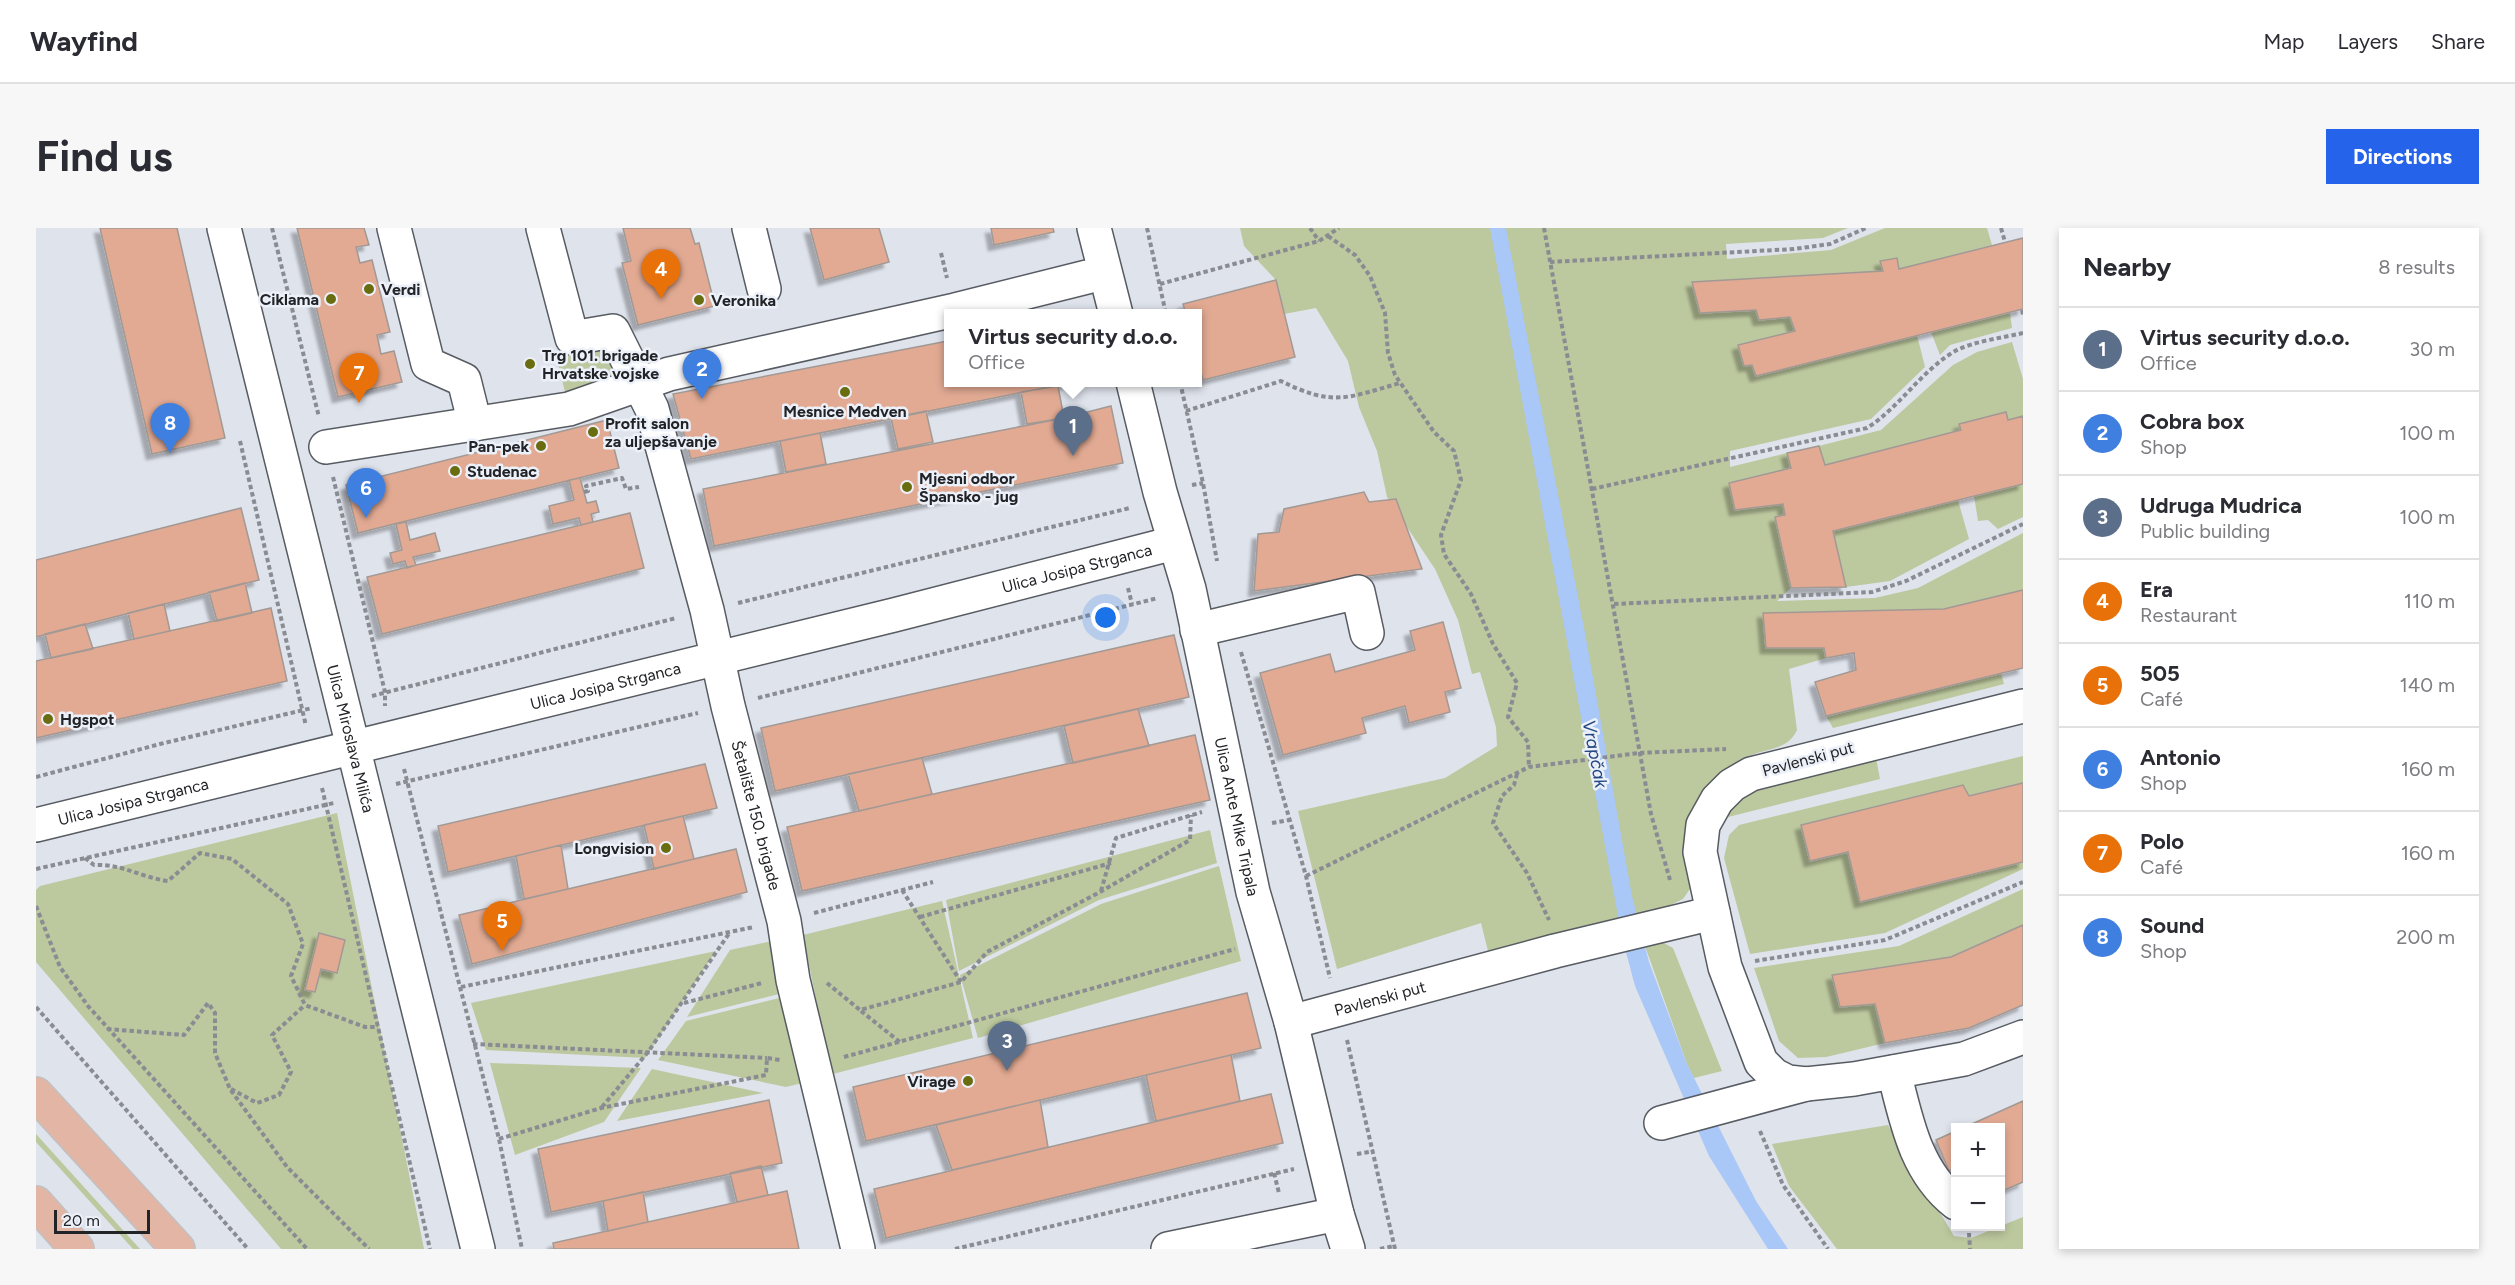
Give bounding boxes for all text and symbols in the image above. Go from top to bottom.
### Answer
text: Wayfind [30,24,138,58]
text: Map [2264,29,2304,54]
text: Layers [2337,29,2398,54]
text: Share [2431,29,2485,54]
button: Directions [2326,129,2479,184]
text: Find us [36,131,173,182]
pin: 4 [642,250,680,299]
text: Nearby [2083,251,2171,283]
text: 8 results [2378,255,2455,279]
place label: Verdi [381,280,421,299]
marker: Verdi [362,282,376,296]
place label: Ciklama [260,290,319,309]
place label: Veronika [711,291,776,310]
marker: Ciklama [324,292,338,306]
marker: Veronika [692,293,706,307]
popup [944,309,1202,387]
text: Virtus security d.o.o. [968,323,1178,350]
text: Virtus security d.o.o. [2140,324,2350,351]
text: 1 [2098,337,2107,361]
text: 30 m [2409,337,2455,361]
place label: Trg 101. brigade Hrvatske vojske [542,346,659,383]
pin: 2 [682,350,722,399]
text: Office [968,350,1025,374]
text: Office [2140,351,2197,375]
pin: 7 [340,354,378,403]
marker: Trg 101. brigade Hrvatske vojske [523,357,537,371]
marker: Mesnice Medven [838,385,852,399]
place label: Mesnice Medven [783,402,907,421]
pin: 8 [150,404,190,453]
pin: 1 [1054,406,1092,456]
text: Cobra box [2140,408,2244,435]
place label: Profit salon za uljepšavanje [605,414,717,451]
text: 2 [2097,421,2108,445]
text: 100 m [2399,421,2455,445]
marker: Profit salon za uljepšavanje [586,425,600,439]
text: Shop [2140,435,2187,459]
place label: Pan-pek [468,437,529,456]
marker: Pan-pek [534,439,548,453]
place label: Studenac [467,462,537,481]
marker: Studenac [448,464,462,478]
pin: 6 [346,468,386,518]
place label: Mjesni odbor Špansko - jug [919,469,1018,506]
marker: Mjesni odbor Špansko - jug [900,480,914,494]
text: Udruga Mudrica [2140,492,2302,519]
text: 3 [2097,505,2108,529]
text: 100 m [2399,505,2455,529]
text: Public building [2140,519,2270,543]
street label: Ulica Josipa Strganca [1000,540,1154,596]
text: Era [2140,576,2173,603]
text: 4 [2096,589,2109,613]
text: 110 m [2404,589,2455,613]
your location [1091,603,1120,632]
text: Restaurant [2140,603,2237,627]
street label: Ulica Josipa Strganca [528,658,682,713]
text: 505 [2140,660,2180,687]
street label: Ulica Miroslava Milića [323,662,379,814]
text: 5 [2097,673,2108,697]
text: 140 m [2400,673,2455,697]
text: Café [2140,687,2183,711]
place label: Hgspot [60,710,114,729]
marker: Hgspot [41,712,55,726]
water label: Vrapčak [1578,718,1613,791]
street label: Ulica Ante Mike Tripala [1211,735,1263,898]
street label: Šetalište 150. brigade [728,738,785,892]
street label: Pavlenski put [1760,738,1856,780]
text: Antonio [2140,744,2221,771]
text: 6 [2097,757,2108,781]
text: 160 m [2401,757,2455,781]
text: Shop [2140,771,2187,795]
street label: Ulica Josipa Strganca [56,774,210,829]
text: Polo [2140,828,2184,855]
place label: Longvision [574,839,654,858]
marker: Longvision [659,841,673,855]
text: 7 [2097,841,2108,865]
text: 160 m [2401,841,2455,865]
text: Café [2140,855,2183,879]
pin: 5 [482,902,522,951]
text: Sound [2140,912,2204,939]
text: 8 [2096,925,2109,949]
text: 200 m [2396,925,2455,949]
text: Shop [2140,939,2187,963]
street label: Pavlenski put [1332,977,1428,1019]
pin: 3 [988,1022,1026,1071]
place label: Virage [907,1072,956,1091]
marker: Virage [961,1074,975,1088]
map controls [1951,1123,2005,1231]
button: + [1951,1123,2005,1177]
button: − [1951,1177,2005,1231]
scale bar [54,1207,150,1234]
text: 20 m [63,1211,100,1230]

